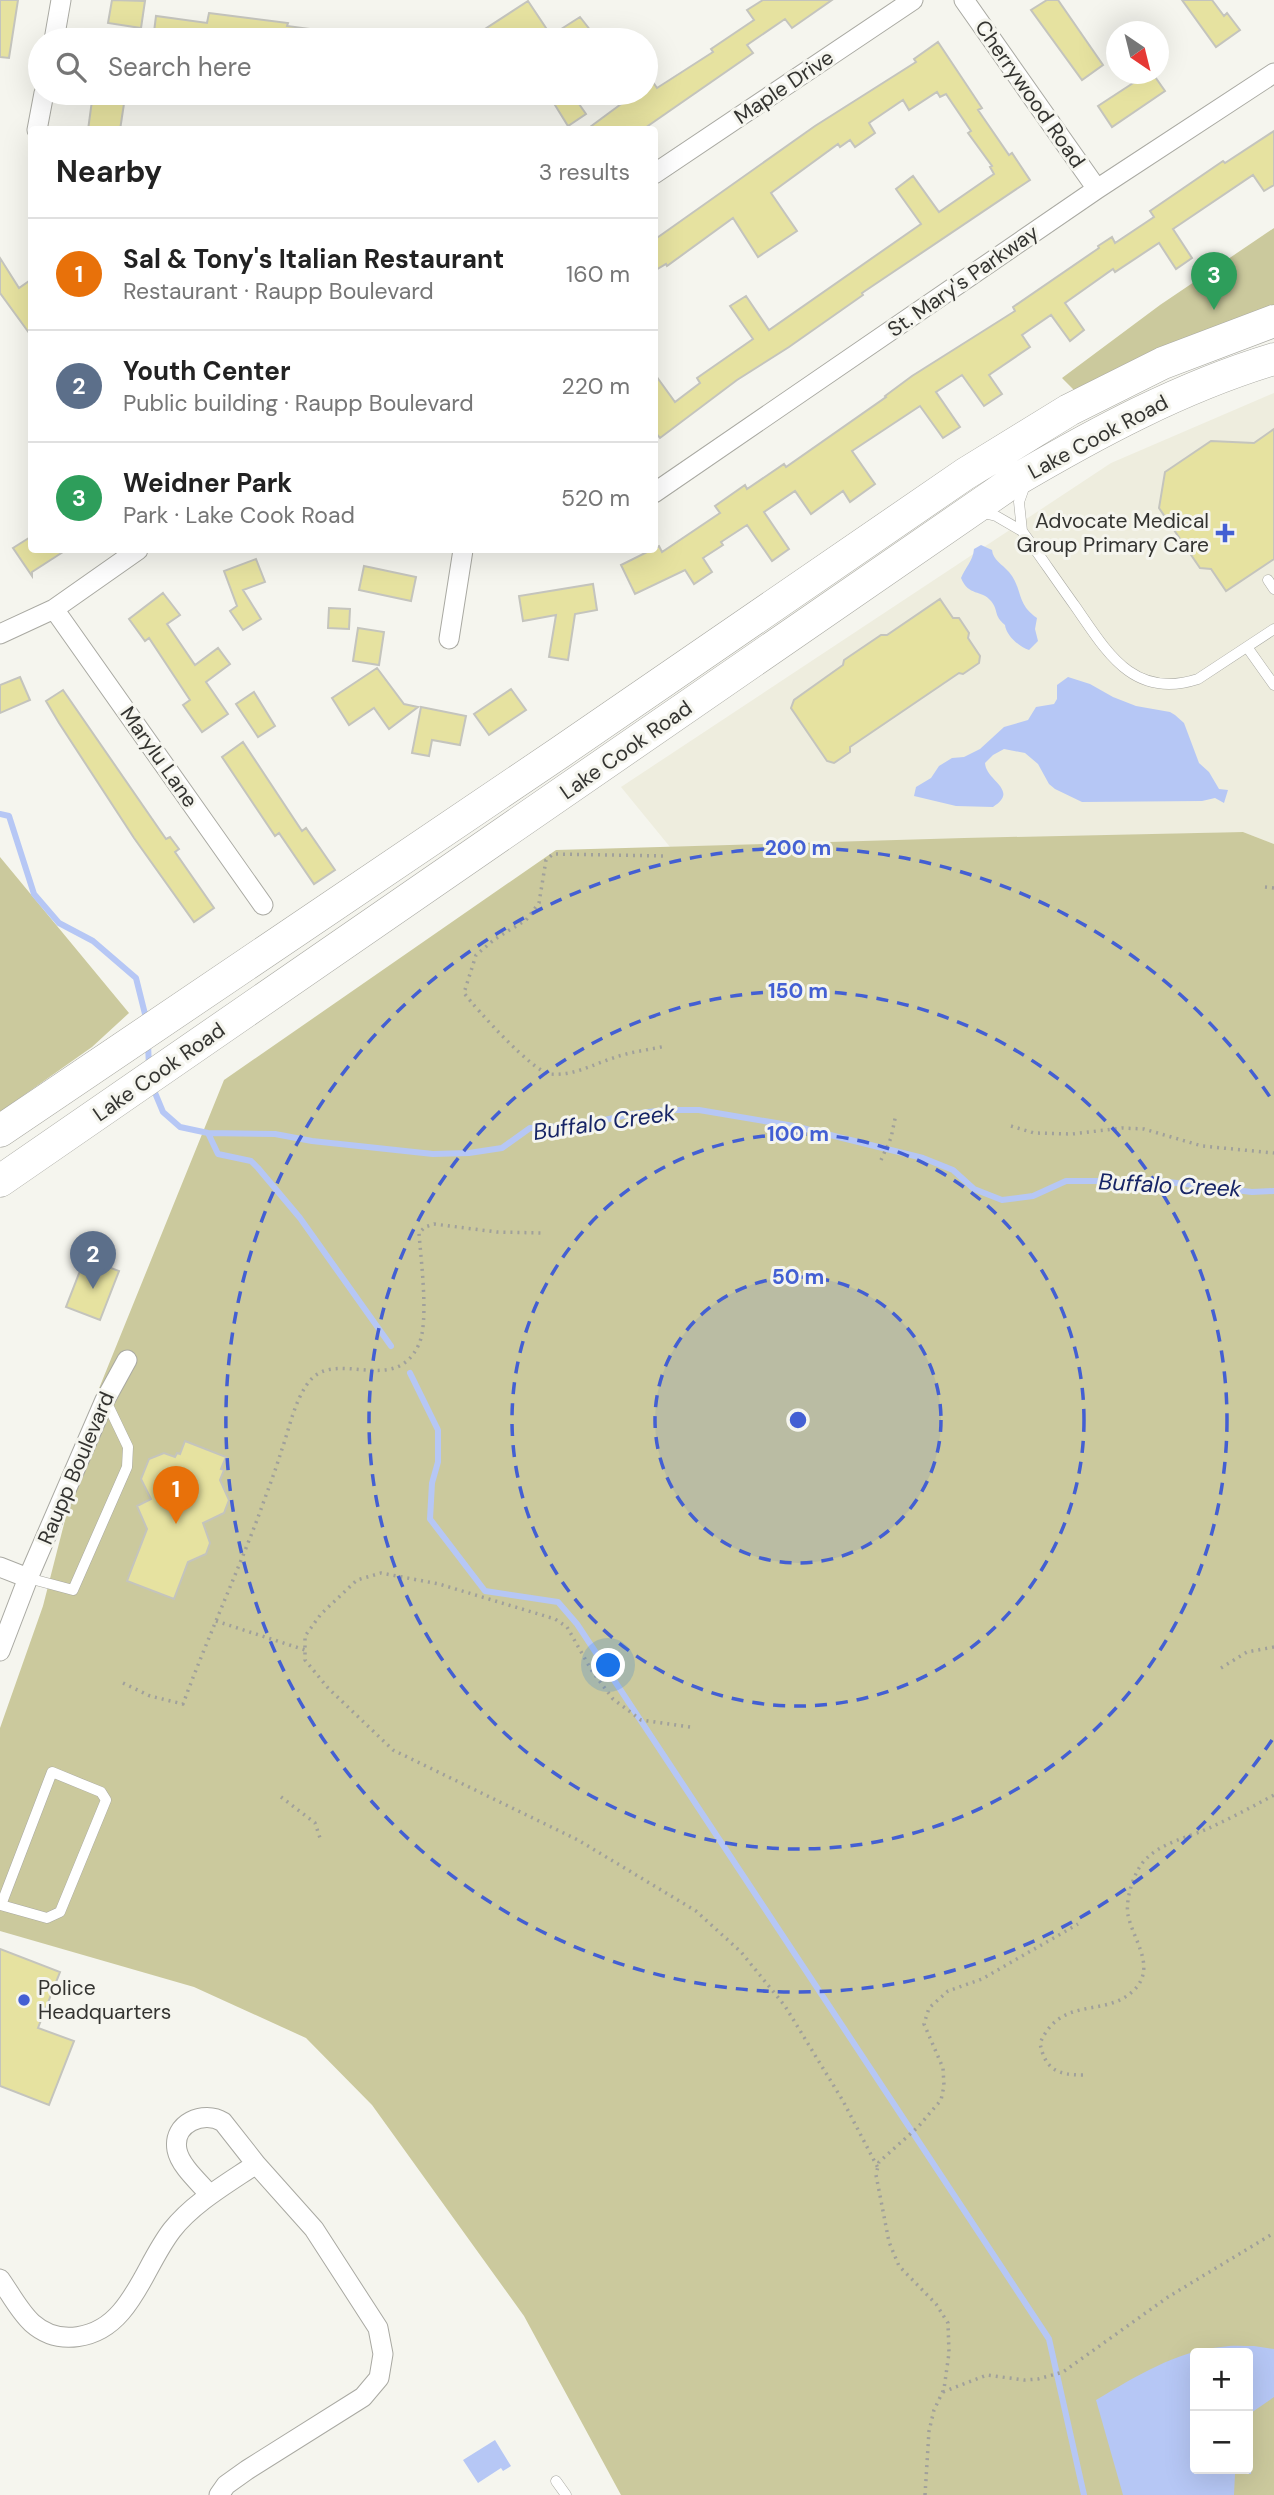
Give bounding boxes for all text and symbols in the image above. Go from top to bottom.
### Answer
street label: Cherrywood Road [969,15,1091,173]
north arrow [1106,21,1169,84]
search box [28,28,658,105]
street label: Maple Drive [729,43,839,131]
icon: search [52,48,90,86]
text: Search here [108,50,251,84]
text: Nearby [56,152,162,191]
text: 3 results [539,157,630,187]
street label: St. Mary's Parkway [882,218,1044,344]
text: Sal & Tony's Italian Restaurant [123,242,504,276]
pin: 3 [1191,252,1237,310]
text: 1 [75,259,83,289]
text: 160 m [566,259,630,289]
text: Restaurant · Raupp Boulevard [123,276,434,306]
text: Youth Center [123,354,291,388]
text: 2 [72,371,86,401]
text: 220 m [561,371,630,401]
text: Public building · Raupp Boulevard [123,388,474,418]
street label: Lake Cook Road [1023,388,1173,486]
text: Weidner Park [123,466,292,500]
text: 3 [72,483,86,513]
text: 520 m [561,483,630,513]
text: Park · Lake Cook Road [123,500,355,530]
place label: Advocate Medical Group Primary Care [1017,507,1209,559]
marker: Advocate Medical Group Primary Care [1215,523,1235,543]
street label: Lake Cook Road [555,694,697,806]
street label: Marylu Lane [114,701,204,813]
text: 200 m [765,834,831,862]
text: 150 m [768,977,828,1005]
street label: Lake Cook Road [88,1016,230,1128]
water label: Buffalo Creek [531,1097,677,1147]
text: 100 m [767,1120,829,1148]
water label: Buffalo Creek [1098,1166,1243,1204]
pin: 2 [70,1231,116,1289]
text: 50 m [772,1263,824,1291]
street label: Raupp Boulevard [31,1387,121,1549]
centre of rings [786,1408,810,1432]
pin: 1 [153,1466,199,1524]
your location [591,1648,625,1682]
place label: Police Headquarters [38,1974,171,2026]
marker: Police Headquarters [16,1992,32,2008]
map controls [1190,2348,1253,2474]
button: + [1190,2348,1253,2411]
button: − [1190,2411,1253,2474]

